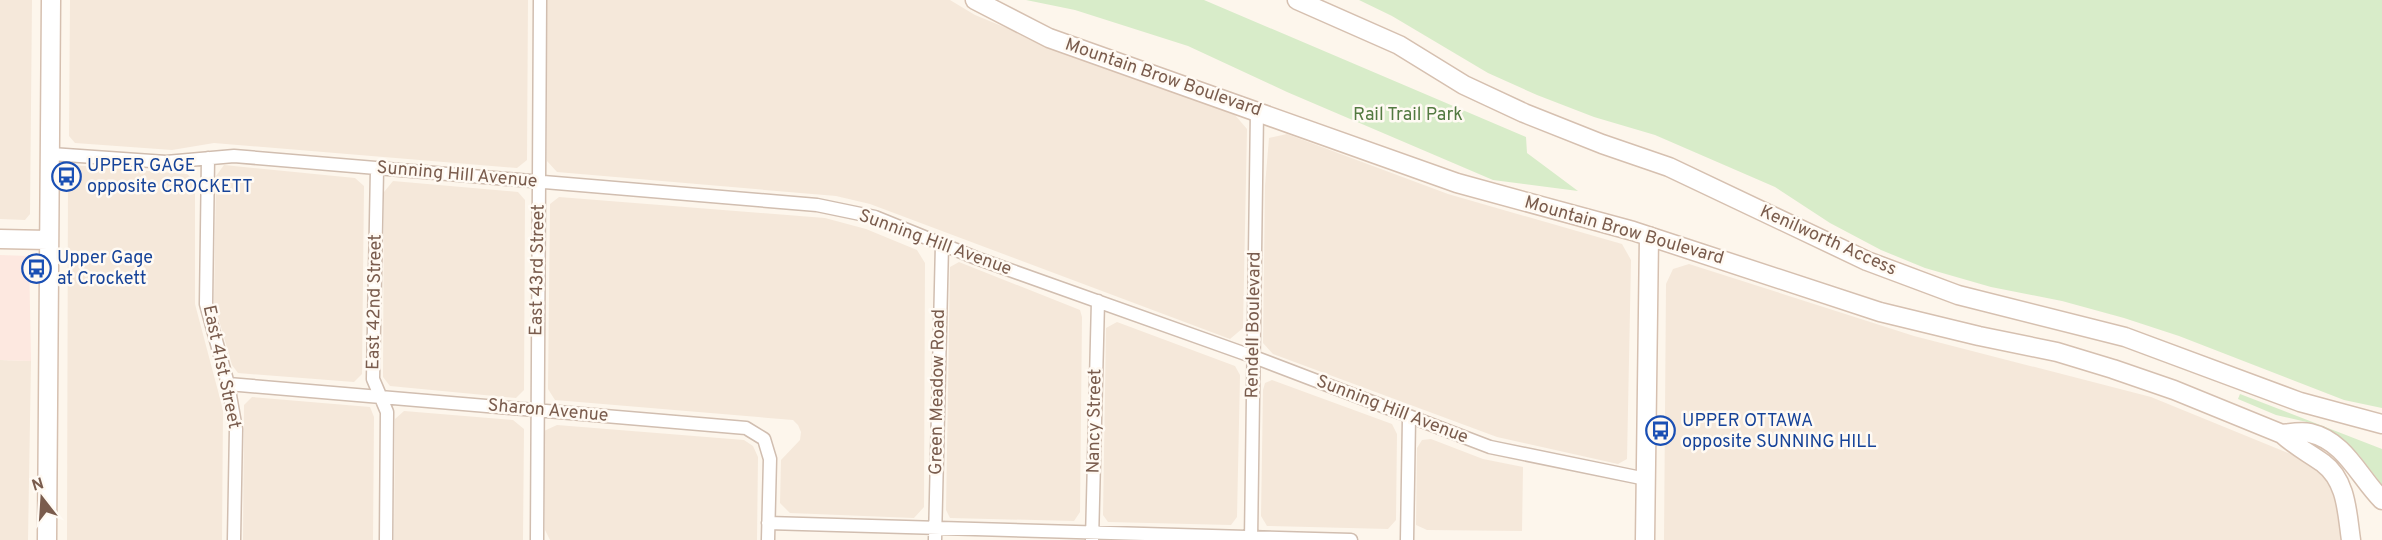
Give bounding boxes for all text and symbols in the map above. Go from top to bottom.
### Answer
street label: Mountain Brow Boulevard [1062,34,1264,122]
park label: Rail Trail Park [1353,104,1463,127]
place label: UPPER GAGE opposite CROCKETT [87,155,253,199]
street label: Sunning Hill Avenue [376,157,538,193]
bus stop icon: UPPER GAGE opposite CROCKETT [50,160,82,192]
street label: Mountain Brow Boulevard [1522,191,1726,271]
street label: Kenilworth Access [1756,201,1900,281]
street label: East 43rd Street [525,204,551,336]
street label: Sunning Hill Avenue [855,205,1015,281]
street label: East 42nd Street [362,234,388,370]
place label: Upper Gage at Crockett [57,247,153,291]
street label: Rendell Boulevard [1241,251,1267,399]
bus stop icon: Upper Gage at Crockett [20,252,52,284]
street label: East 41st Street [197,303,245,431]
street label: Green Meadow Road [925,309,951,475]
street label: Nancy Street [1083,368,1107,474]
street label: Sunning Hill Avenue [1313,370,1471,450]
street label: Sharon Avenue [487,394,609,428]
place label: UPPER OTTAWA opposite SUNNING HILL [1682,410,1877,454]
bus stop icon: UPPER OTTAWA opposite SUNNING HILL [1645,415,1677,447]
north arrow [12,468,72,528]
text: N [30,474,47,497]

